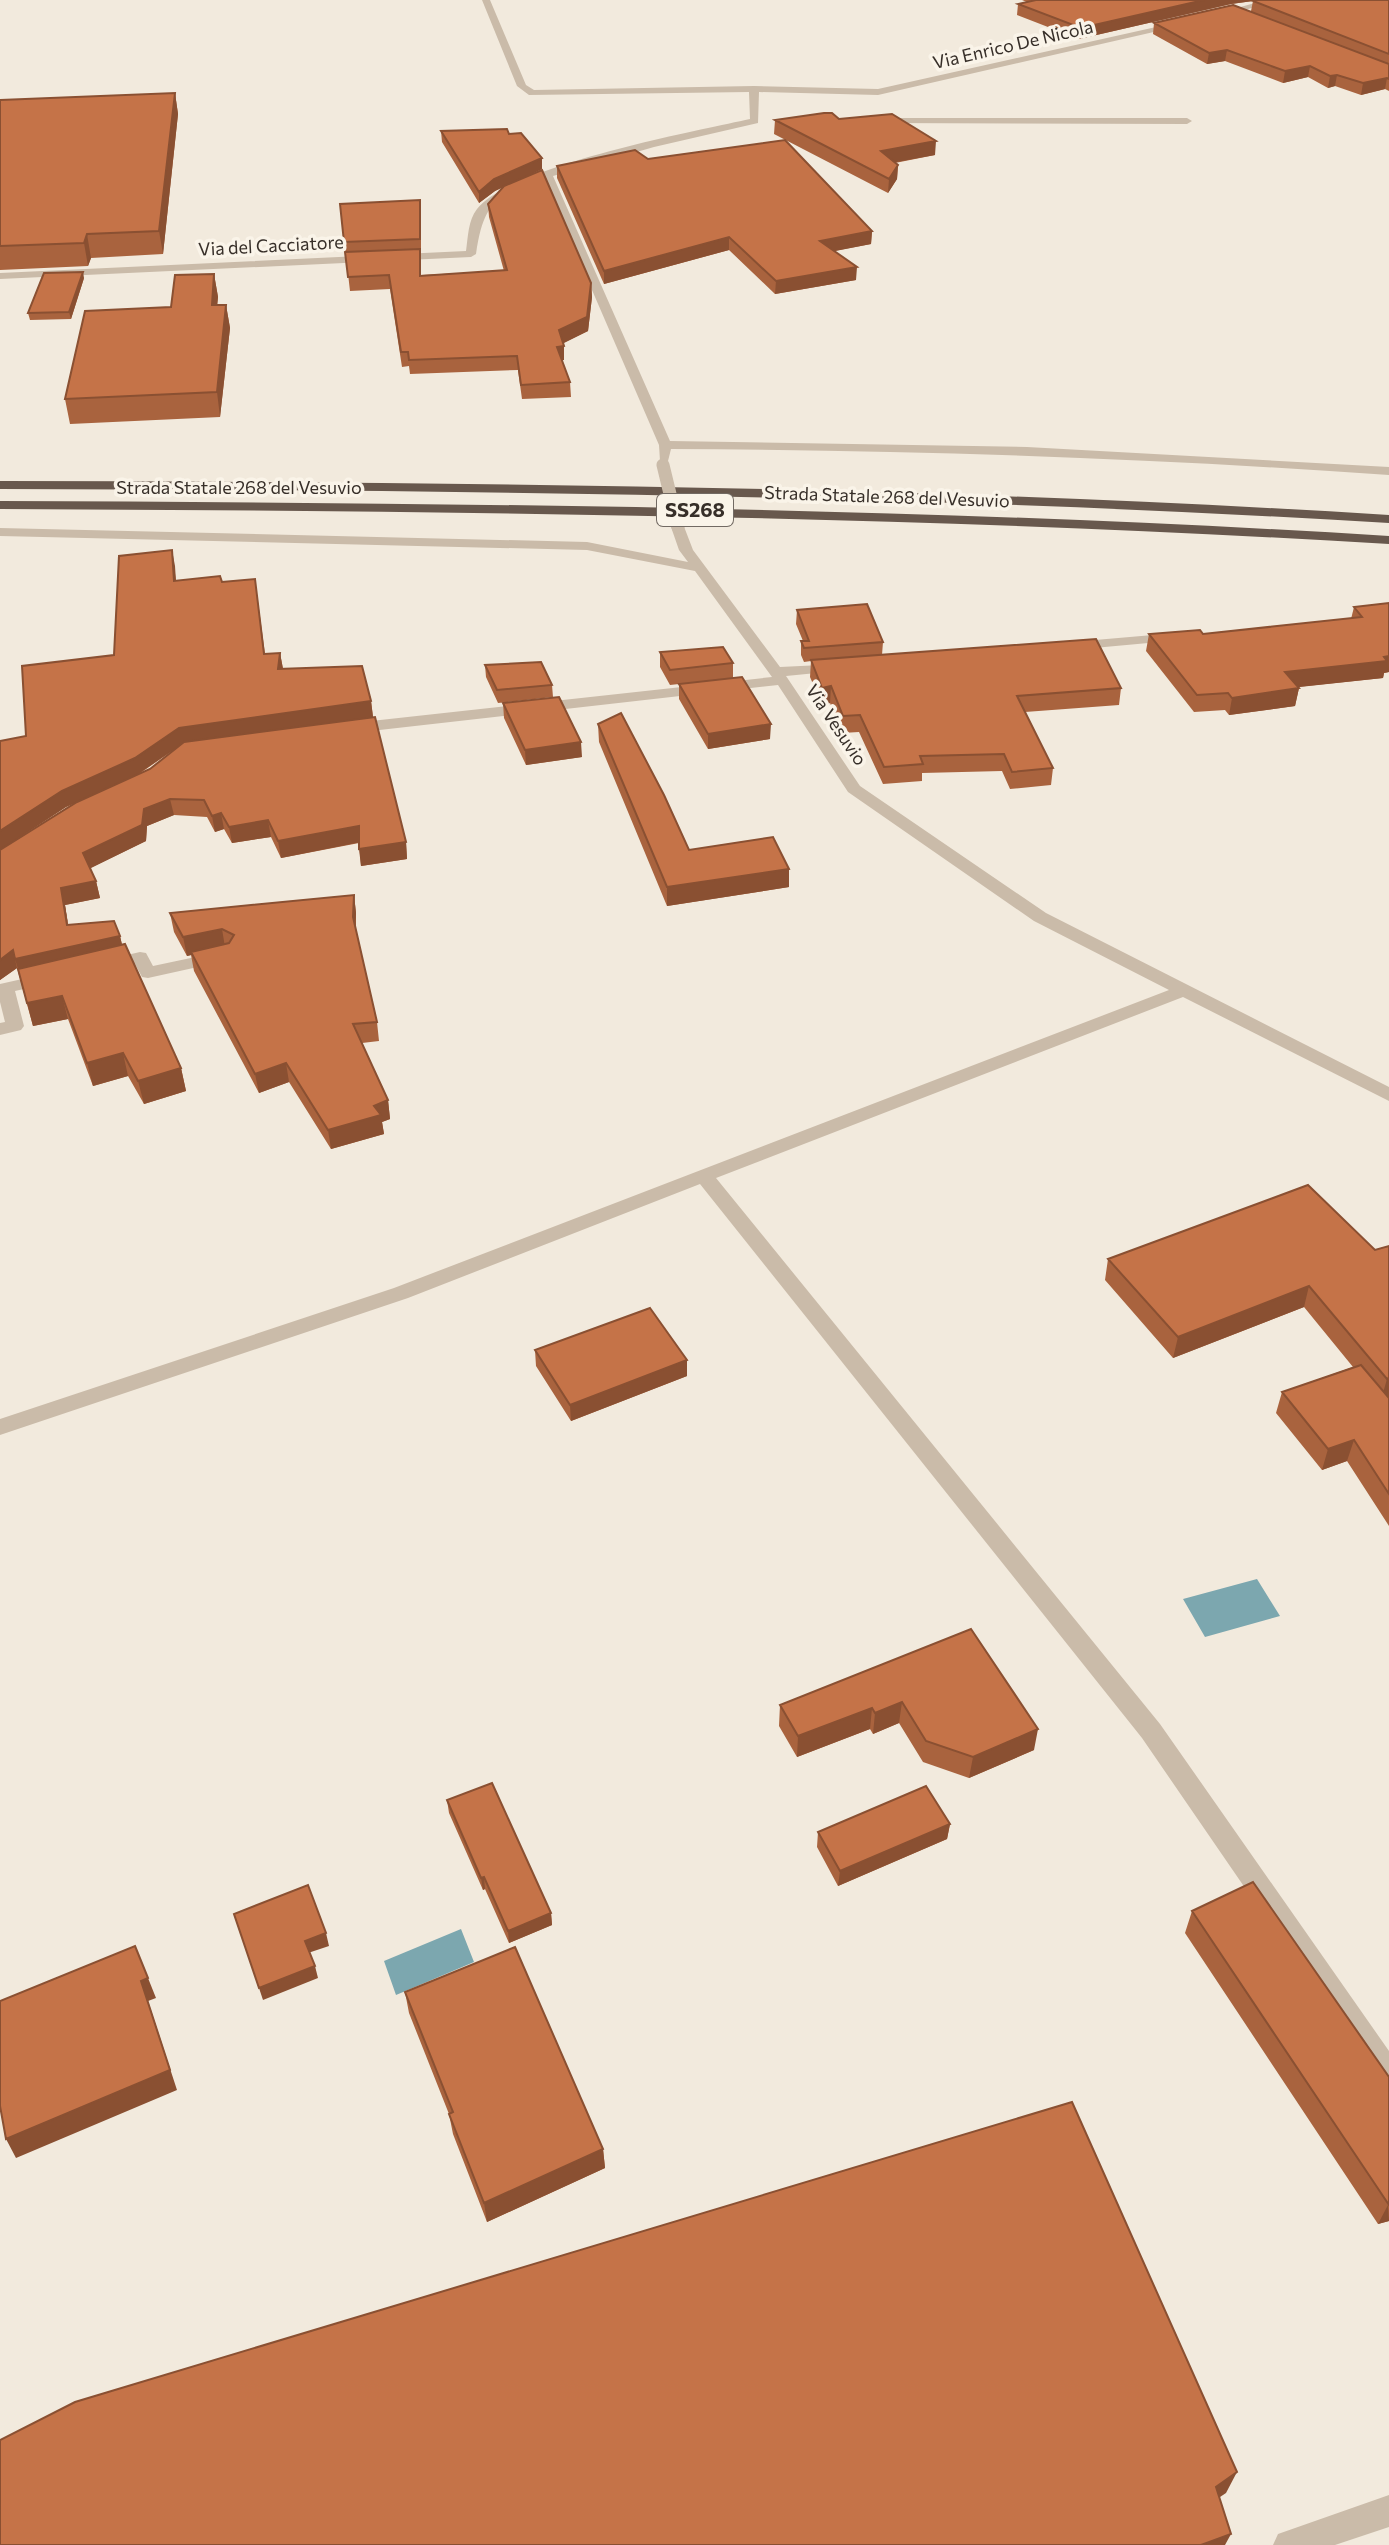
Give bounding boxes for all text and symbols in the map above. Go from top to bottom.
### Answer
street label: Via Enrico De Nicola [930,15,1095,73]
street label: Via del Cacciatore [198,230,344,260]
street label: Strada Statale 268 del Vesuvio [116,476,362,498]
street label: Strada Statale 268 del Vesuvio [764,481,1010,511]
road number: SS268 [657,494,733,526]
street label: Via Vesuvio [802,680,872,769]

